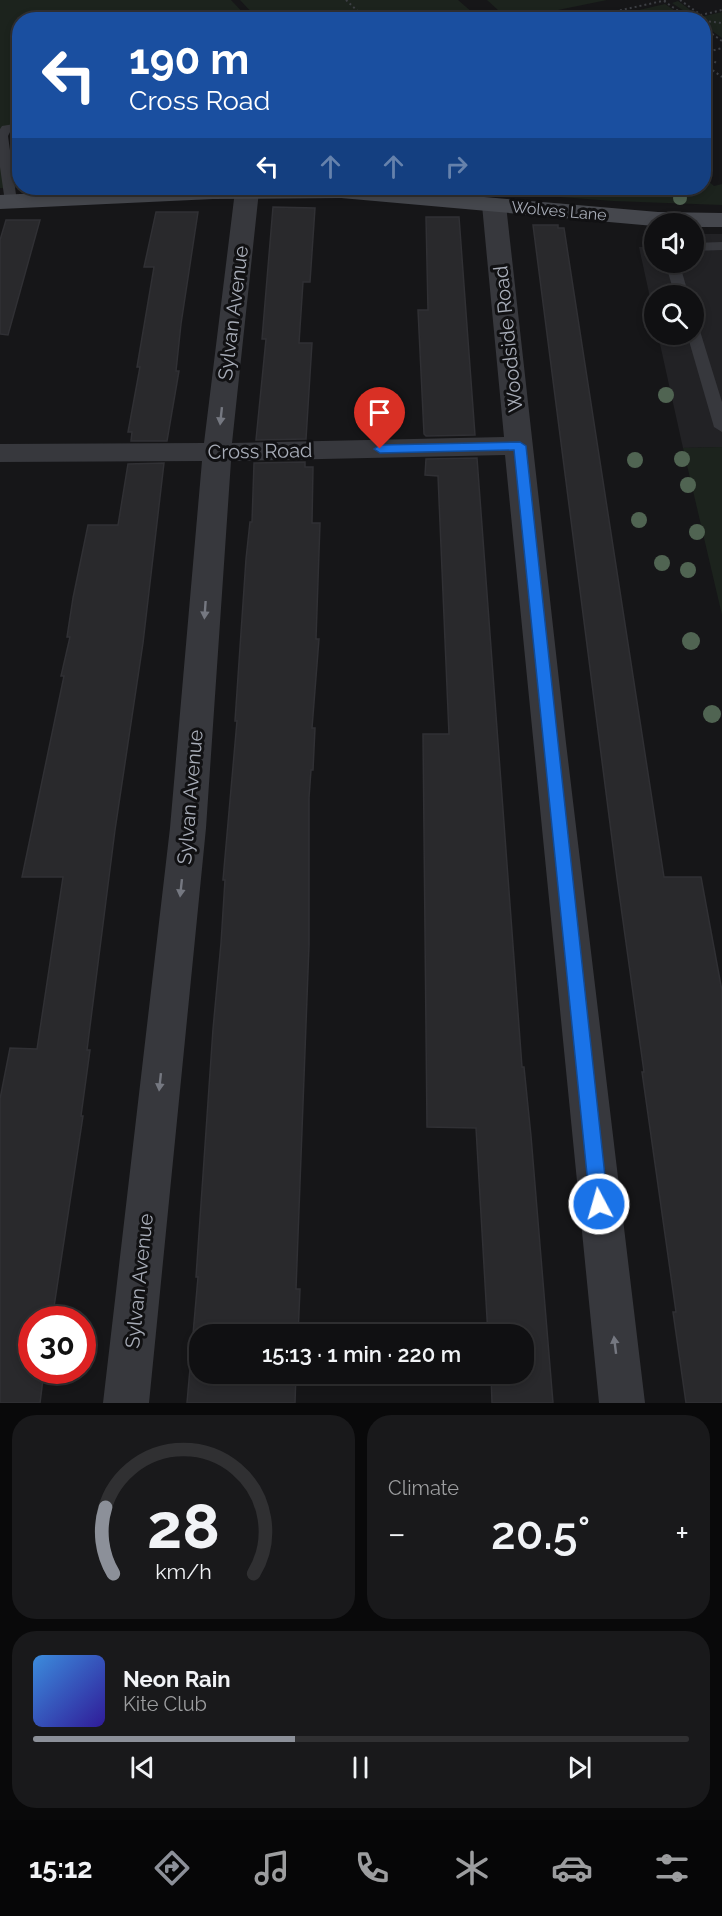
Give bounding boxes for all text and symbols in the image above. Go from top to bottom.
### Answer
text: 190 m [129,35,249,84]
icon: left [30,36,108,114]
text: Cross Road [129,85,270,116]
icon: left [251,150,284,183]
icon: ahead [314,150,347,183]
icon: ahead [377,150,410,183]
icon: right [440,150,473,183]
street label: Wolves Lane [511,197,607,225]
map controls [644,213,704,345]
button: sound [644,213,704,273]
street label: Sylvan Avenue [213,244,253,382]
street label: Woodside Road [488,265,528,413]
button: search [644,285,704,345]
pin [354,387,405,449]
icon: arrive [363,396,396,429]
one-way arrow [216,406,226,425]
street label: Cross Road [207,438,313,464]
one-way arrow [200,601,210,620]
street label: Sylvan Avenue [172,728,208,865]
one-way arrow [177,879,186,898]
one-way arrow [156,1073,165,1092]
position arrow [567,1172,631,1236]
street label: Sylvan Avenue [120,1212,158,1350]
speed limit sign: 30 [18,1306,96,1384]
one-way arrow [610,1335,620,1354]
text: 15:13 · 1 min · 220 m [262,1341,461,1367]
text: Climate [388,1476,459,1500]
text: 28 [147,1489,220,1563]
text: 20.5° [491,1507,590,1560]
text: − [388,1514,406,1553]
text: + [675,1514,689,1553]
text: km/h [155,1559,212,1584]
text: Neon Rain [123,1666,231,1692]
text: Kite Club [123,1692,207,1716]
icon: previous [126,1751,159,1784]
icon: pause [344,1751,377,1784]
icon: next [563,1751,596,1784]
icon: directions [151,1847,193,1889]
icon: music [251,1847,293,1889]
icon: phone [351,1847,393,1889]
icon: climate [451,1847,493,1889]
icon: car [551,1847,593,1889]
icon: filters [651,1847,693,1889]
text: 15:12 [29,1853,93,1884]

